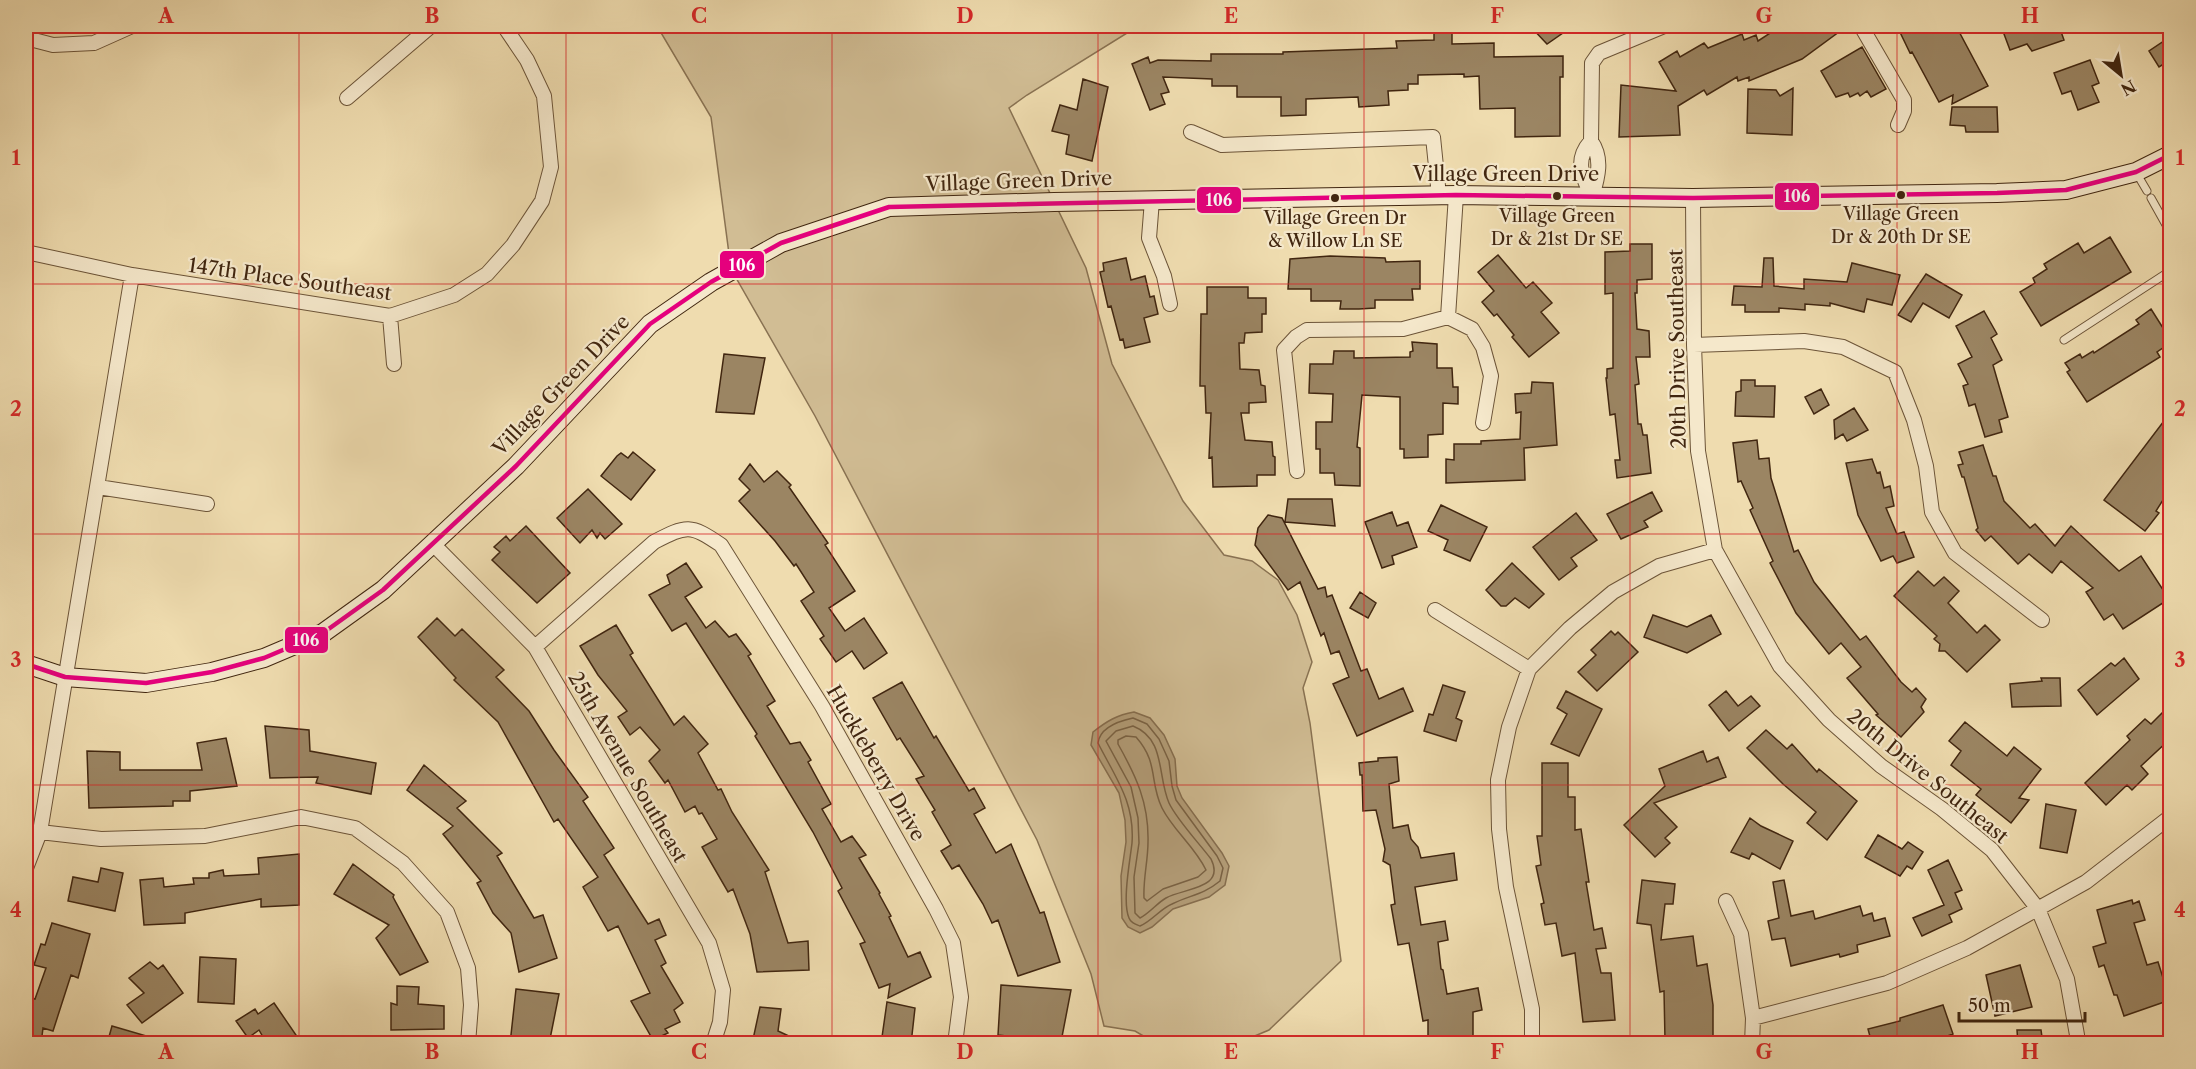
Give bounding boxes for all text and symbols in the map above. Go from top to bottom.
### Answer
text: A [157,4,174,28]
text: B [425,4,440,28]
text: C [691,4,707,28]
text: D [956,4,974,28]
text: E [1224,4,1238,28]
text: F [1490,4,1504,28]
text: G [1756,4,1773,28]
text: H [2021,4,2039,28]
north arrow [2091,45,2151,105]
text: N [2117,76,2140,100]
text: 1 [12,146,21,170]
text: 1 [2176,146,2185,170]
street label: Village Green Drive [1412,162,1599,186]
street label: Village Green Drive [924,166,1113,196]
line badge: 106 [1774,182,1820,211]
line badge: 106 [1196,186,1242,214]
text: 106 [1784,186,1811,206]
marker: Village Green Dr & 20th Dr SE [1895,189,1907,201]
text: 106 [1206,190,1233,210]
marker: Village Green Dr & 21st Dr SE [1551,190,1563,202]
marker: Village Green Dr & Willow Ln SE [1329,192,1341,204]
place label: Village Green Dr & 20th Dr SE [1831,203,1971,248]
place label: Village Green Dr & 21st Dr SE [1491,205,1623,250]
place label: Village Green Dr & Willow Ln SE [1262,207,1407,252]
street label: 20th Drive Southeast [1663,249,1691,449]
line badge: 106 [719,250,765,279]
street label: 147th Place Southeast [187,253,393,305]
text: 106 [729,255,756,275]
street label: Village Green Drive [487,310,634,461]
text: 2 [10,397,22,421]
text: 2 [2174,397,2186,421]
line badge: 106 [284,626,329,654]
text: 106 [293,630,320,650]
text: 3 [10,648,22,672]
text: 3 [2174,648,2186,672]
street label: 25th Avenue Southeast [563,667,693,867]
street label: Huckleberry Drive [822,681,930,845]
street label: 20th Drive Southeast [1843,704,2013,848]
text: 4 [10,898,22,922]
text: 4 [2174,898,2186,922]
scale bar [1959,985,2085,1023]
text: 50 m [1968,995,2011,1017]
text: A [157,1040,174,1064]
text: B [425,1040,440,1064]
text: C [691,1040,707,1064]
text: D [956,1040,974,1064]
text: E [1224,1040,1238,1064]
text: F [1490,1040,1504,1064]
text: G [1756,1040,1773,1064]
text: H [2021,1040,2039,1064]

